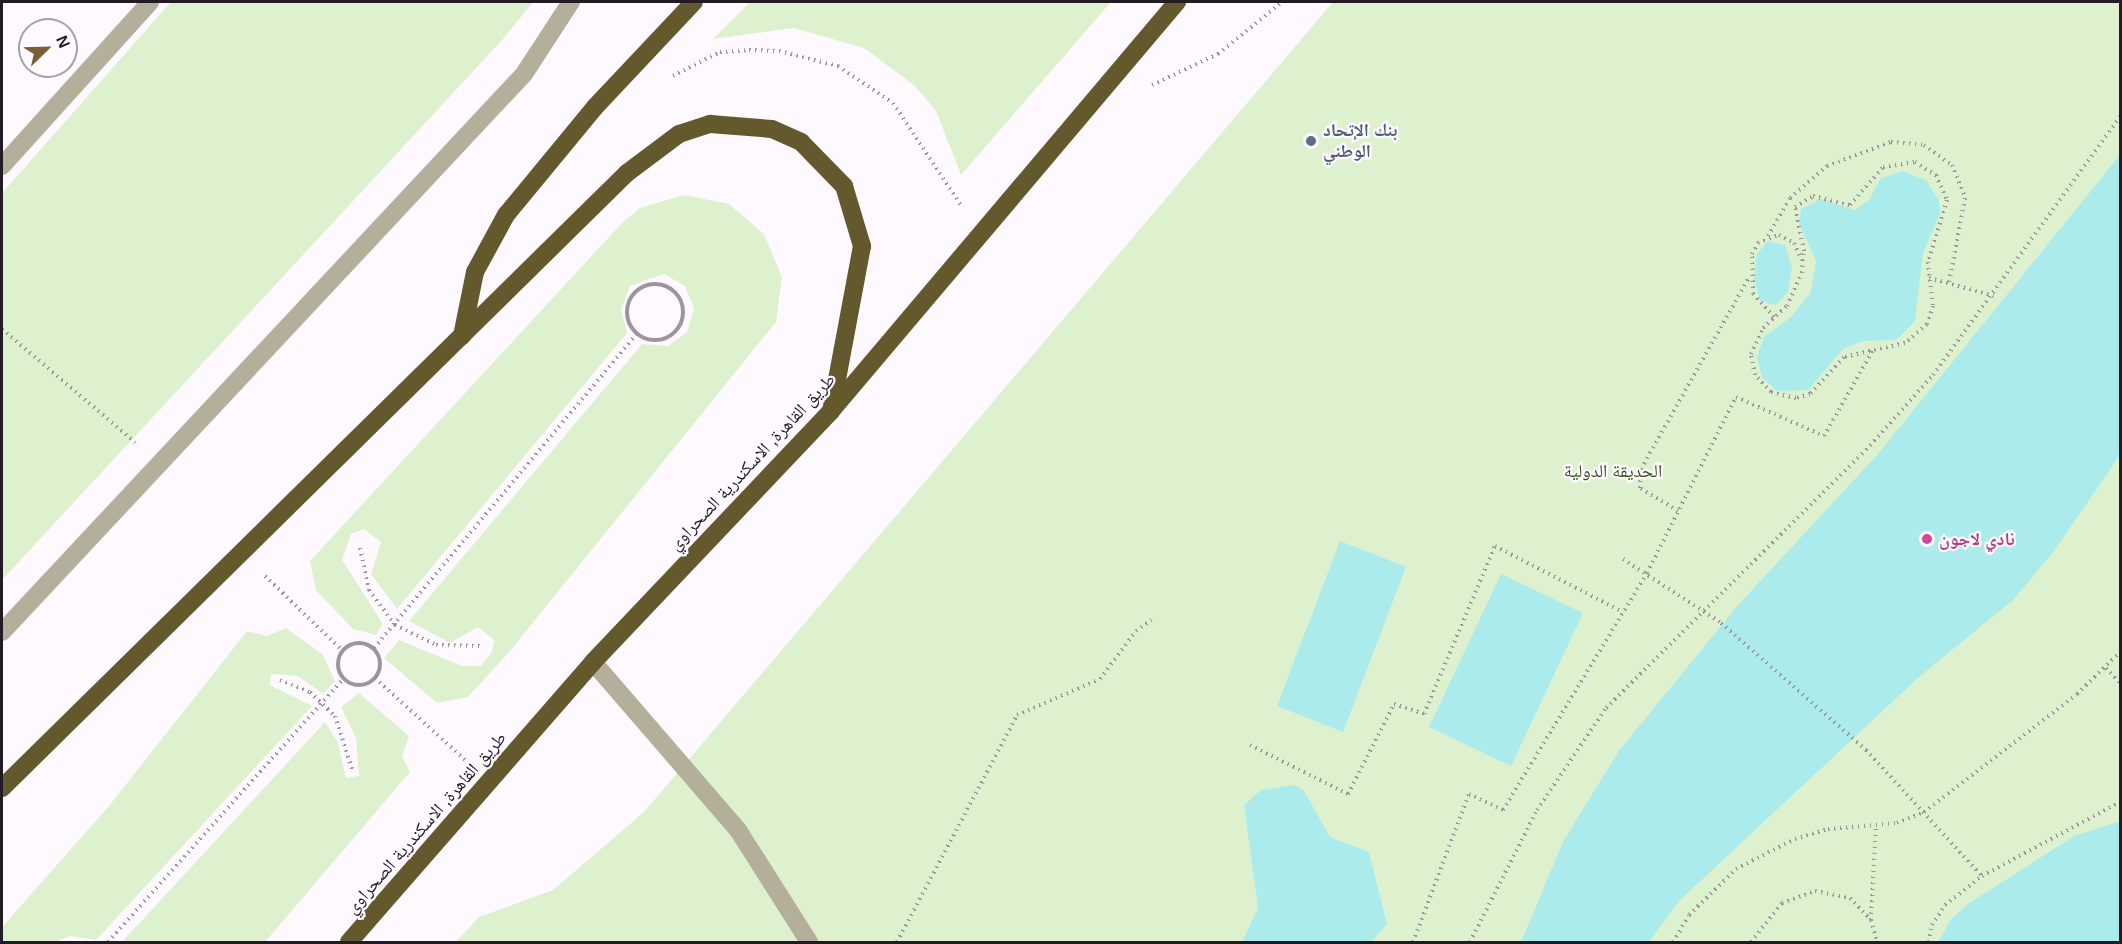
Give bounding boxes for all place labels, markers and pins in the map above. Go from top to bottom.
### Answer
place label: بنك الإتحاد الوطني [1323,120,1398,162]
marker: بنك الإتحاد الوطني [1304,134,1318,148]
place label: نادي لاجون [1939,528,2015,550]
marker: نادي لاجون [1920,532,1934,546]

